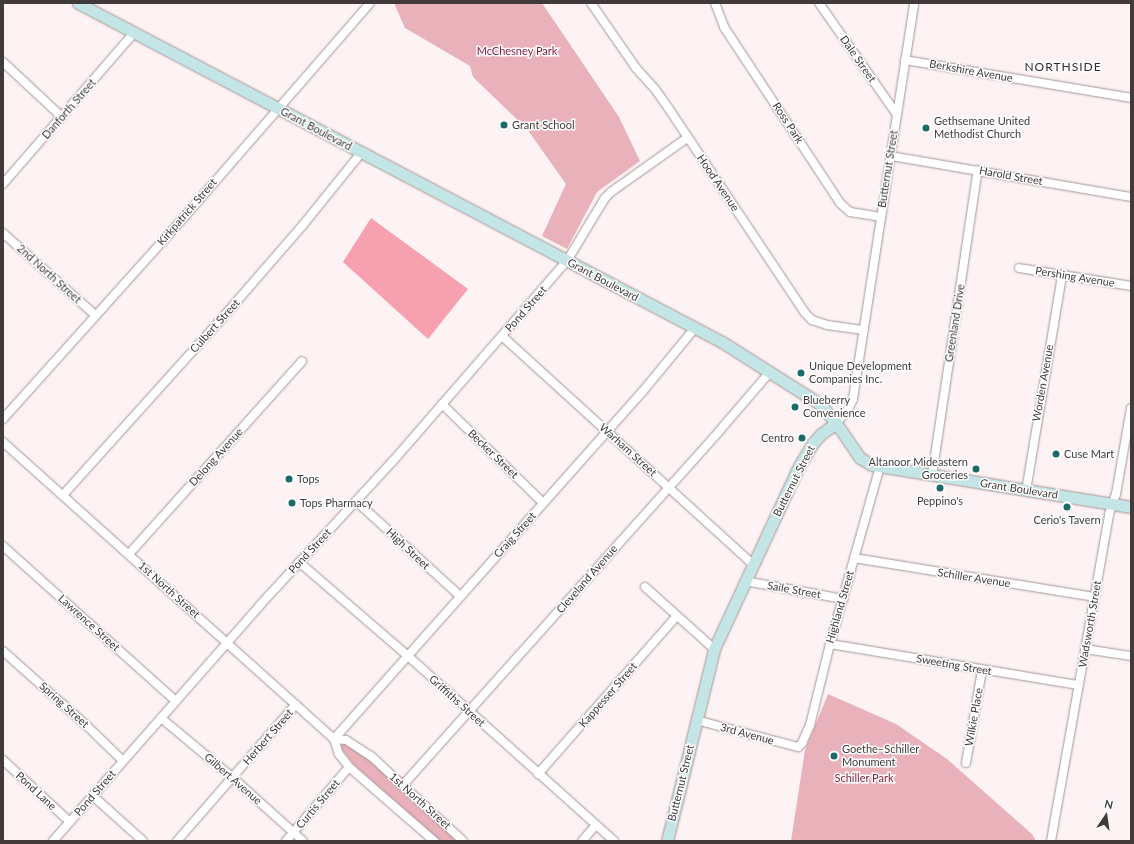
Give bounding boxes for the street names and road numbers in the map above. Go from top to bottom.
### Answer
street label: Dale Street [837,33,879,85]
street label: Berkshire Avenue [928,57,1014,85]
street label: Danforth Street [39,76,99,142]
street label: Ross Park [770,100,806,146]
street label: Grant Boulevard [278,105,354,153]
street label: Butternut Street [875,129,901,209]
street label: Hood Avenue [694,152,742,214]
street label: Harold Street [978,164,1044,188]
street label: Kirkpatrick Street [154,176,220,248]
street label: 2nd North Street [14,242,84,306]
street label: Grant Boulevard [565,256,641,304]
street label: Pershing Avenue [1034,264,1116,290]
street label: Pond Street [502,283,550,335]
street label: Greenland Drive [942,283,968,363]
street label: Culbert Street [187,296,243,356]
street label: Worden Avenue [1030,343,1056,423]
street label: Warham Street [597,421,659,479]
street label: Delong Avenue [186,425,246,489]
street label: Becker Street [465,427,521,481]
street label: Butternut Street [770,443,818,519]
street label: Grant Boulevard [979,476,1059,502]
street label: Craig Street [491,509,539,561]
street label: Pond Street [286,526,334,576]
street label: High Street [384,526,432,572]
street label: Cleveland Avenue [554,542,620,616]
street label: 1st North Street [136,559,202,621]
street label: Schiller Avenue [936,566,1012,590]
street label: Highland Street [823,569,857,645]
street label: Saile Street [766,579,822,601]
street label: Wadsworth Street [1076,580,1104,668]
street label: Lawrence Street [56,592,122,654]
street label: Sweeting Street [915,652,993,678]
street label: Kappesser Street [576,660,640,730]
street label: Griffiths Street [426,672,488,730]
street label: Spring Street [36,679,92,731]
street label: Wilkie Place [962,687,986,747]
street label: Herbert Street [240,706,296,768]
street label: 3rd Avenue [718,720,776,748]
street label: Butternut Street [665,743,697,823]
street label: Gilbert Avenue [201,750,265,808]
street label: Pond Street [71,767,119,819]
street label: Pond Lane [13,769,59,813]
street label: 1st North Street [387,770,453,832]
street label: Curtis Street [293,777,343,831]

